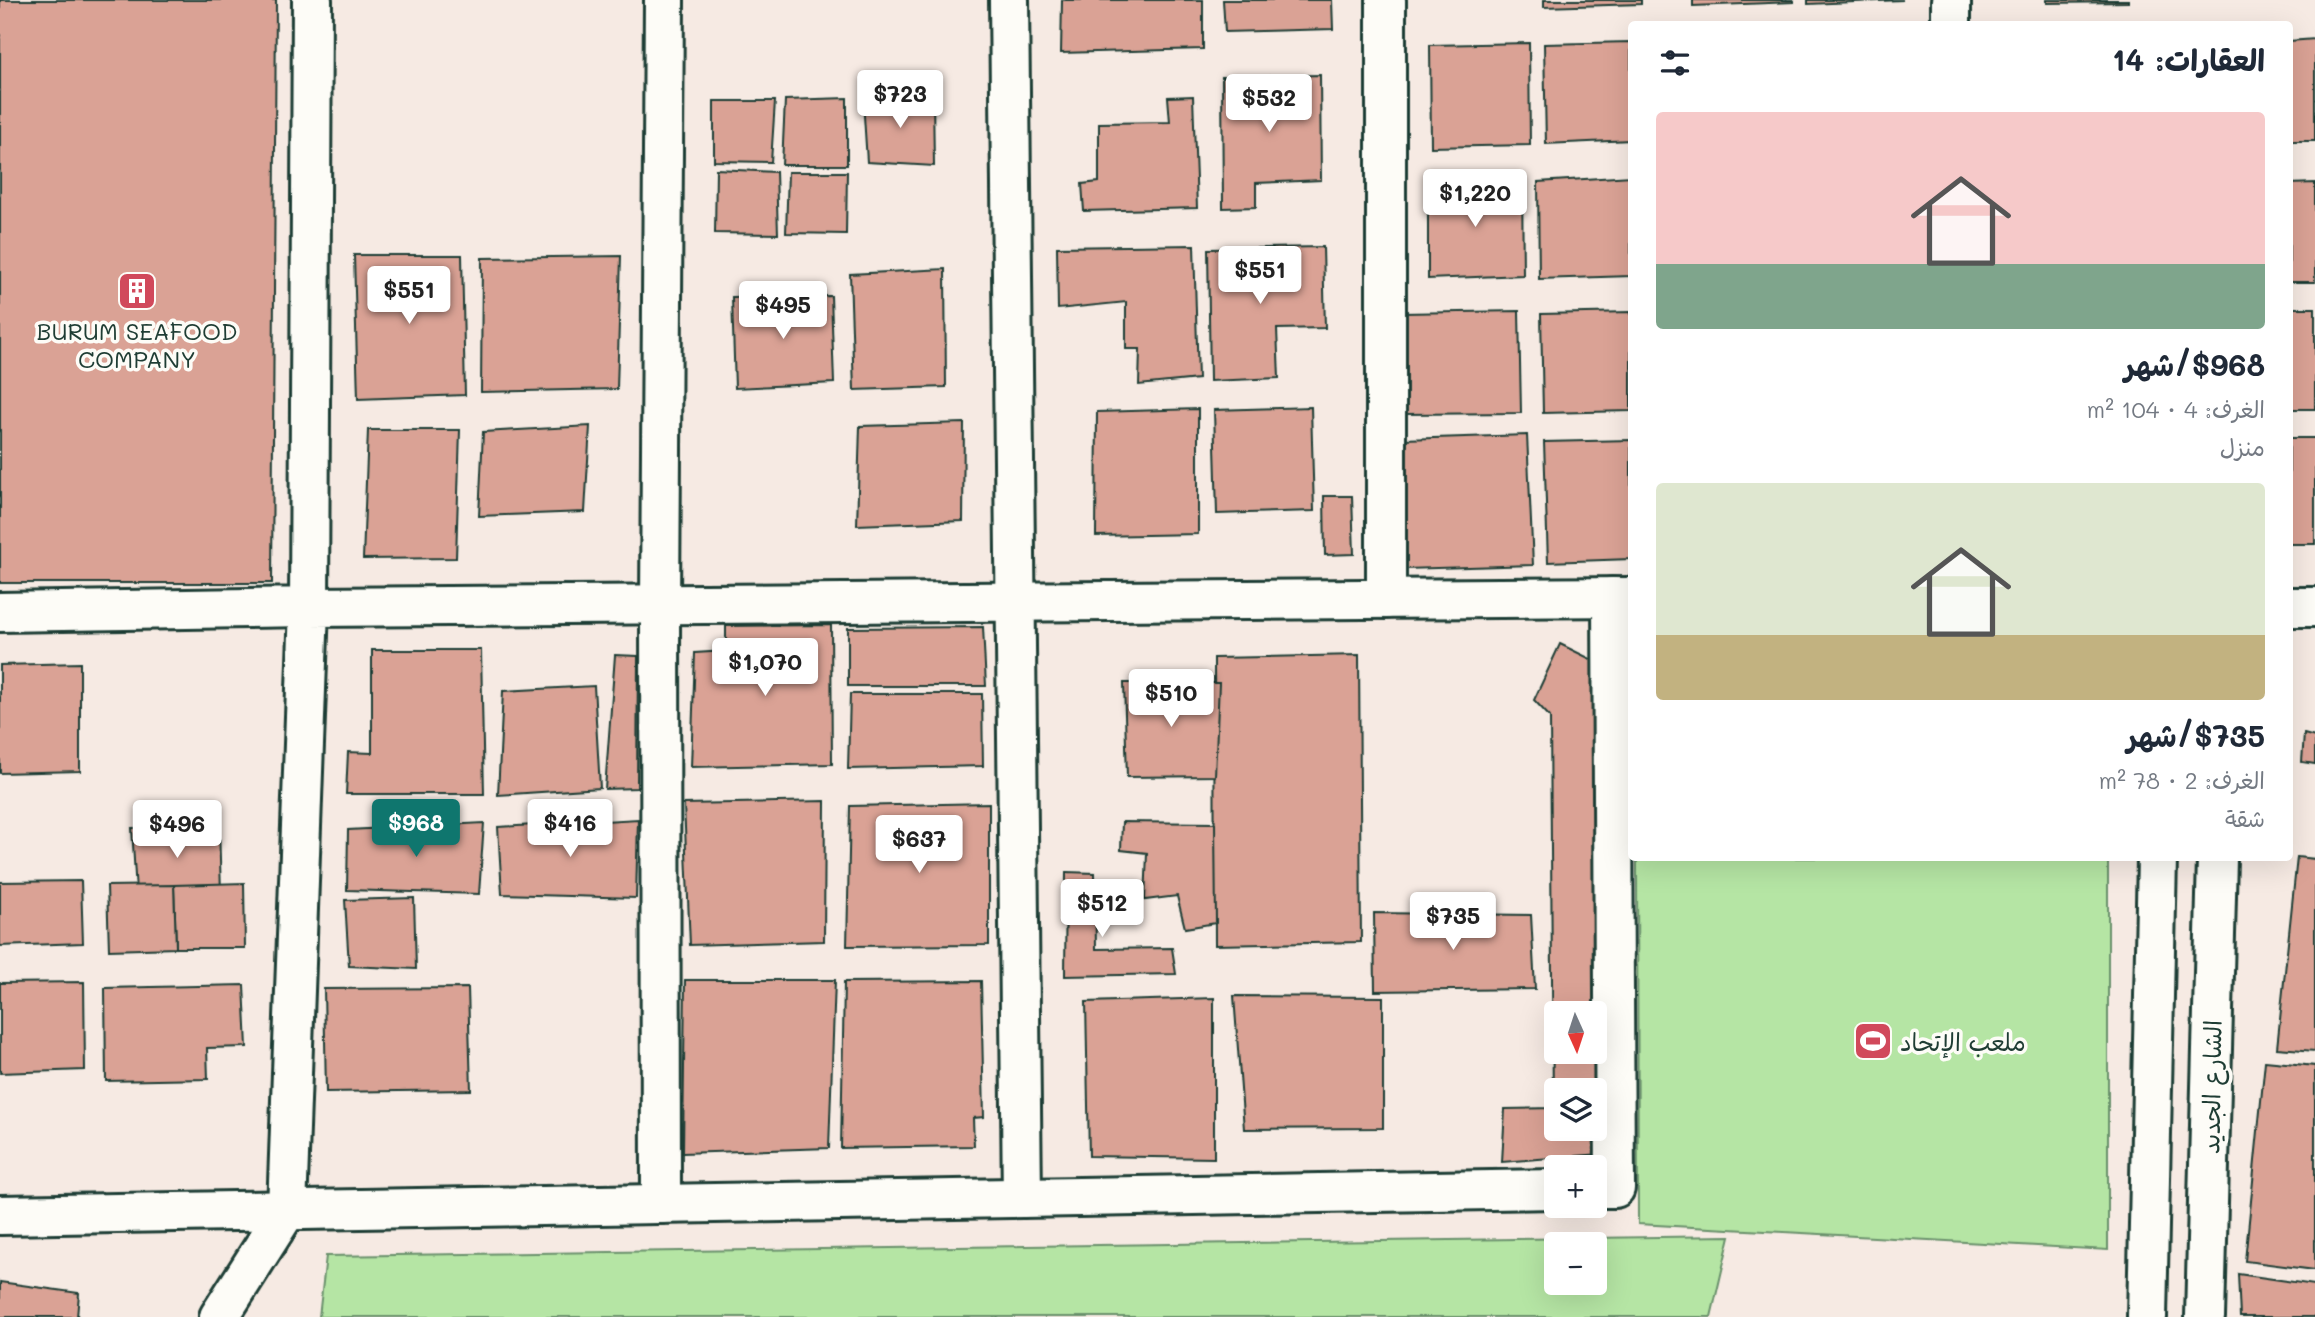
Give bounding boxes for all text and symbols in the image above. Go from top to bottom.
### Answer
text: العقارات: 14 [2112,39,2265,79]
icon: filters [1656,44,1694,82]
pin: $723 [859,71,941,130]
pin: $532 [1228,74,1310,134]
text: $723 [873,78,927,108]
text: $532 [1242,82,1296,112]
icon: home [1898,158,2024,284]
pin: $1,220 [1418,170,1532,229]
text: $1,220 [1439,177,1511,207]
pin: $551 [1219,246,1301,306]
text: $551 [1234,254,1286,284]
pin: $551 [368,266,450,326]
building icon: BURUM SEAFOOD COMPANY [116,270,158,312]
text: $551 [383,274,435,304]
pin: $495 [742,282,824,341]
text: $495 [755,289,811,319]
place label: BURUM SEAFOOD COMPANY [37,315,237,374]
text: $968/شهر [2124,344,2265,384]
text: الغرف: 4 · 104 m² [2087,394,2265,424]
text: منزل [2220,432,2265,462]
icon: home [1898,529,2024,655]
pin: $1,070 [708,638,822,698]
text: $1,070 [728,646,802,676]
pin: $510 [1130,670,1212,729]
text: $510 [1145,677,1197,707]
text: $735/شهر [2127,715,2265,755]
text: الغرف: 2 · 78 m² [2099,765,2265,795]
pin: $496 [136,800,218,860]
pin: $968 [375,800,457,859]
pin: $416 [529,800,611,859]
text: شقة [2225,803,2265,833]
text: $968 [388,807,444,837]
text: $416 [544,807,596,837]
text: $496 [149,808,205,838]
pin: $637 [878,816,960,875]
text: $637 [892,823,946,853]
pin: $512 [1061,880,1143,939]
text: $512 [1077,887,1127,917]
pin: $735 [1412,892,1494,952]
text: $735 [1426,900,1480,930]
north arrow [1544,1001,1606,1064]
map controls [1544,1001,1607,1295]
sports icon: ملعب الإتحاد [1852,1020,1894,1062]
street label: الشارع الجديد [2194,1020,2231,1154]
place label: ملعب الإتحاد [1900,1026,2026,1058]
button: layers [1544,1078,1607,1141]
button: + [1544,1155,1607,1218]
button: − [1544,1232,1607,1295]

